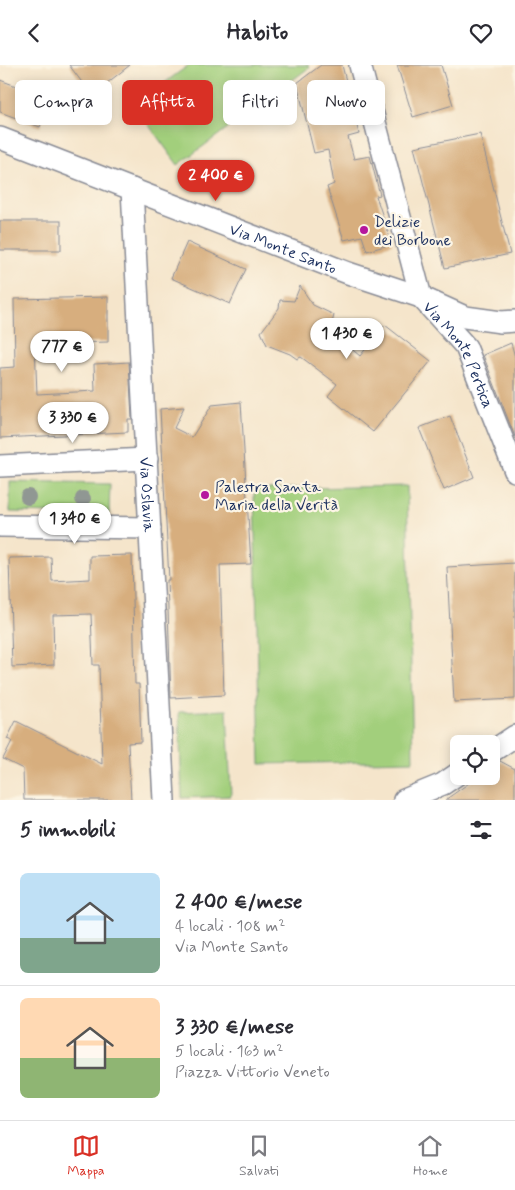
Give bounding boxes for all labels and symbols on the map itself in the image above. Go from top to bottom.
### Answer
pin: 2 400 € [170,159,262,202]
place label: Delizie dei Borbone [374,212,451,251]
street label: Via Monte Santo [226,219,340,280]
marker: Delizie dei Borbone [358,224,370,236]
street label: Via Monte Pertica [418,297,498,412]
pin: 1 430 € [301,317,393,360]
pin: 777 € [27,331,97,373]
pin: 3 330 € [27,401,119,444]
street label: Via Oslavia [134,457,159,533]
place label: Palestra Santa Maria della Verità [215,477,338,516]
marker: Palestra Santa Maria della Verità [199,489,211,501]
pin: 1 340 € [29,503,121,545]

